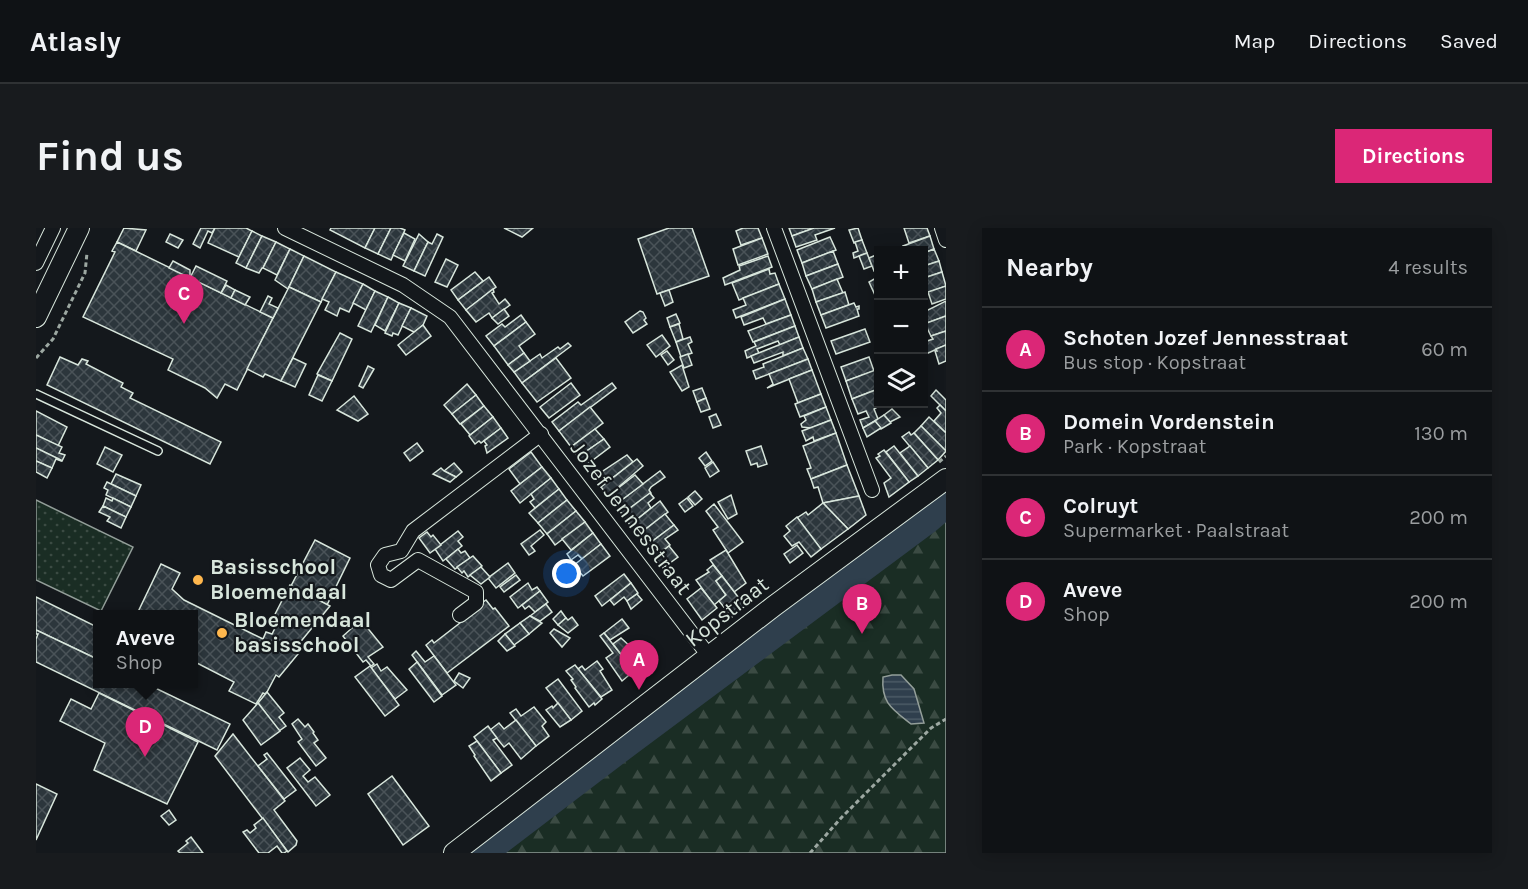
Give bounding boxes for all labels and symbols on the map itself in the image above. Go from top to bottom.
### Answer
pin: C [164,274,204,324]
street label: Jozef Jennesstraat [565,436,697,600]
place label: Basisschool Bloemendaal [210,554,347,605]
your location [552,559,581,588]
street label: Kopstraat [680,571,774,653]
marker: Basisschool Bloemendaal [191,573,205,587]
pin: B [842,584,882,634]
place label: Bloemendaal basisschool [234,607,371,658]
marker: Bloemendaal basisschool [215,626,229,640]
pin: A [620,640,658,690]
pin: D [126,708,164,757]

